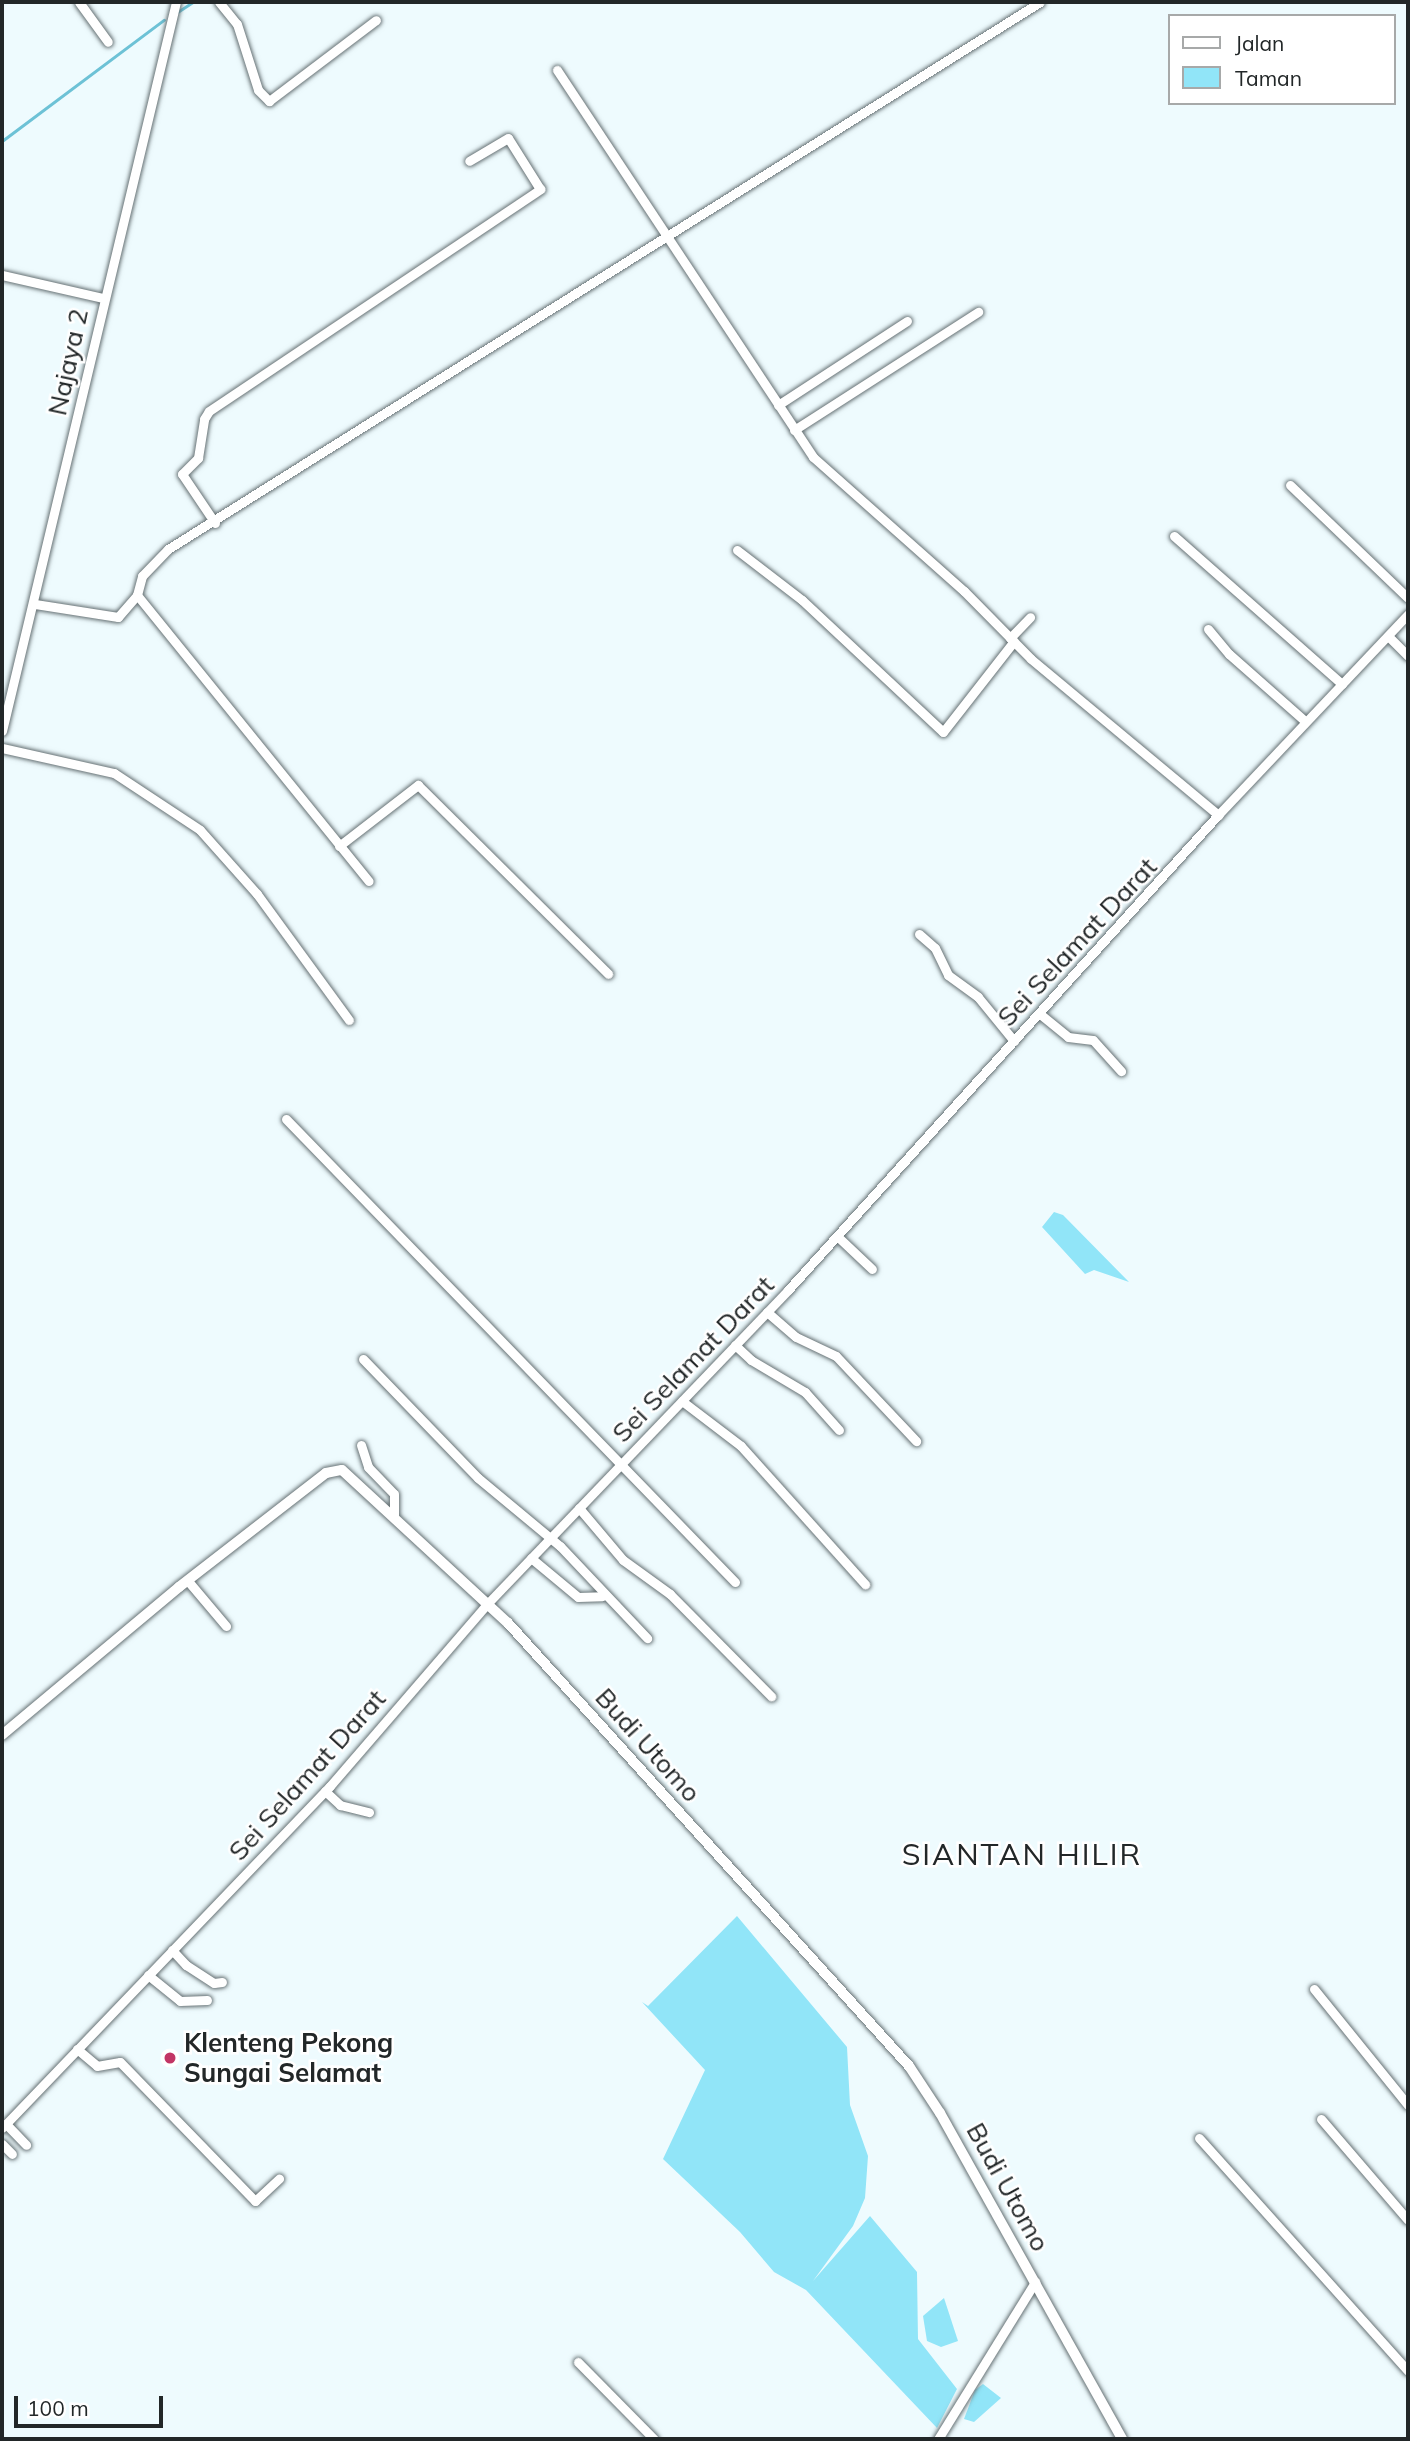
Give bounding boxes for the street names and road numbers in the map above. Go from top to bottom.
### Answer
street label: Najaya 2 [41,306,95,418]
street label: Sei Selamat Darat [991,851,1163,1033]
street label: Sei Selamat Darat [606,1269,780,1449]
street label: Budi Utomo [589,1682,707,1808]
street label: Sei Selamat Darat [222,1683,392,1867]
street label: Budi Utomo [960,2117,1056,2257]

